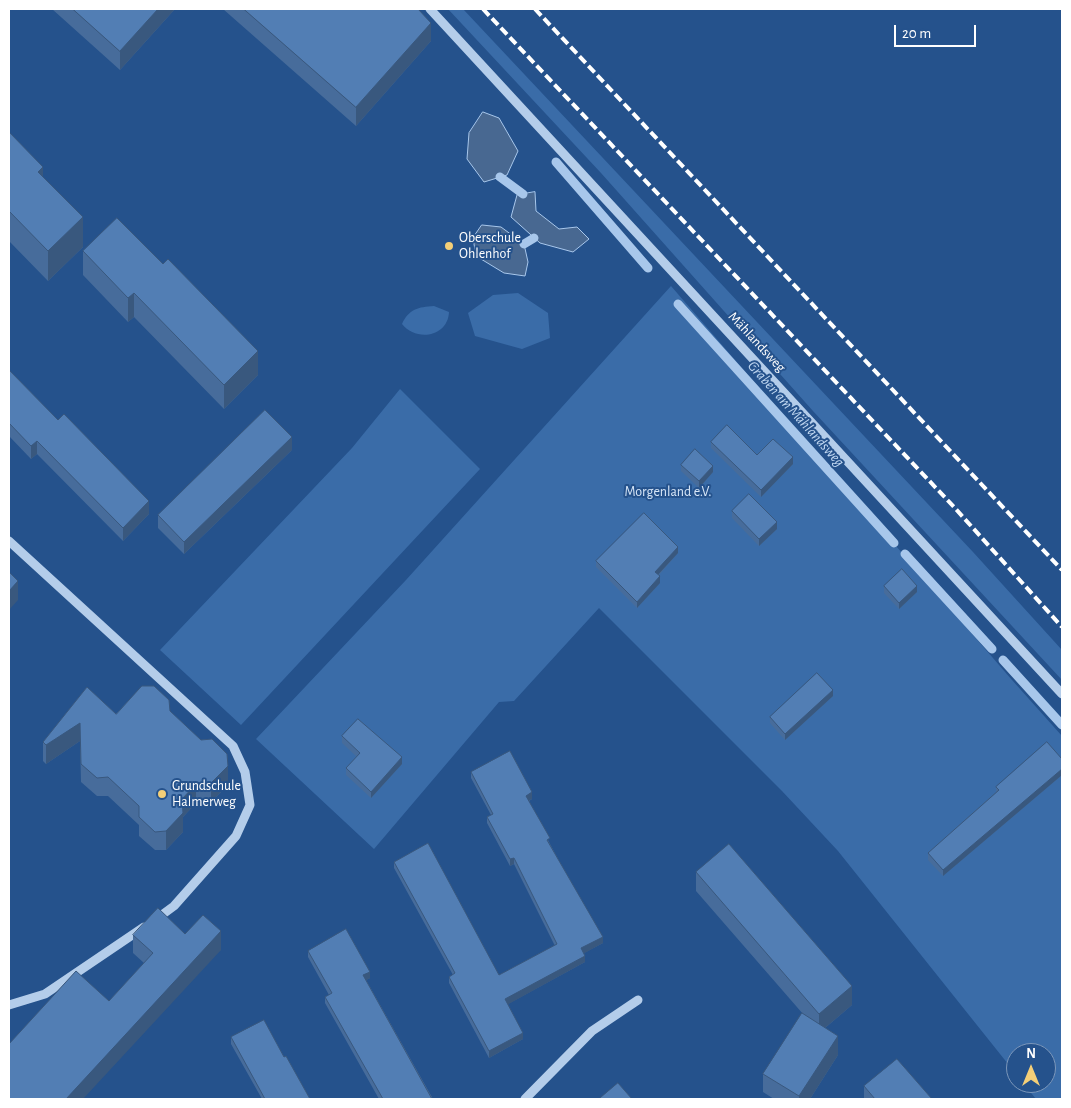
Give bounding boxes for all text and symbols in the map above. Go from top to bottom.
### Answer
scale bar [896,15,978,47]
text: 20 m [902,26,931,41]
place label: Oberschule Ohlenhof [459,230,521,262]
marker: Oberschule Ohlenhof [443,240,455,252]
street label: Mählandsweg [725,308,789,376]
water label: Graben am Mählandsweg [744,357,848,471]
park label: Morgenland e.V. [625,484,711,500]
place label: Grundschule Halmerweg [172,778,241,810]
marker: Grundschule Halmerweg [156,788,168,800]
north arrow [1006,1043,1056,1093]
text: N [1026,1047,1036,1061]

